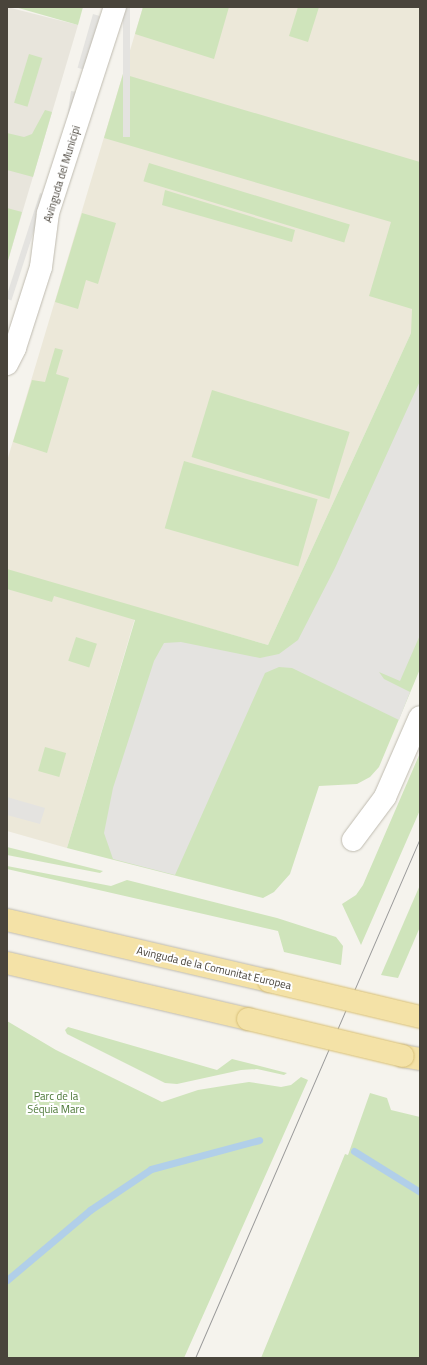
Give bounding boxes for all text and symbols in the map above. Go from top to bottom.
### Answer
street label: Avinguda del Municipi [41,124,83,224]
street label: Avinguda de la Comunitat Europea [135,944,293,992]
park label: Parc de la Séquia Mare [27,1090,85,1116]

